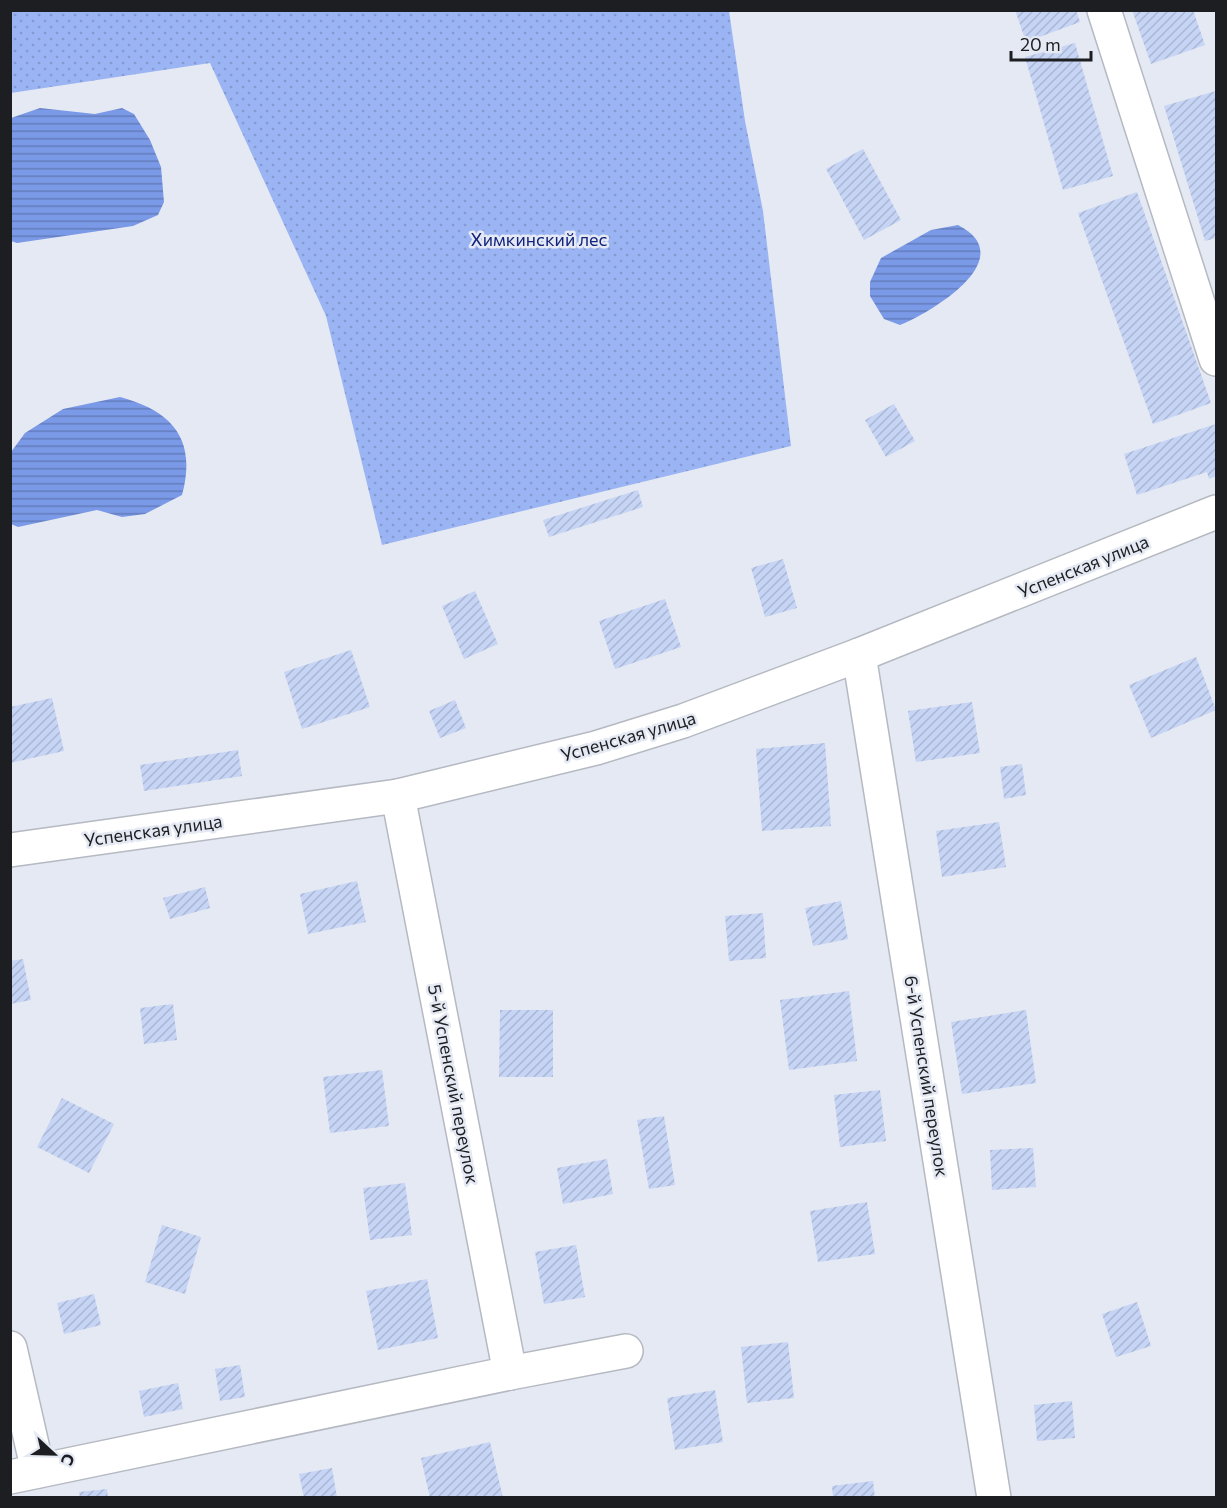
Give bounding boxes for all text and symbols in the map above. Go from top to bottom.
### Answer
scale bar [1011,24,1090,62]
text: 20 m [1020,33,1061,55]
park label: Химкинский лес [471,228,608,250]
street label: Успенская улица [1014,530,1152,602]
street label: Успенская улица [558,706,698,766]
street label: Успенская улица [82,809,224,851]
street label: 6-й Успенский переулок [900,974,954,1179]
street label: 5-й Успенский переулок [424,982,484,1186]
north arrow [24,1424,84,1484]
text: С [57,1451,79,1468]

